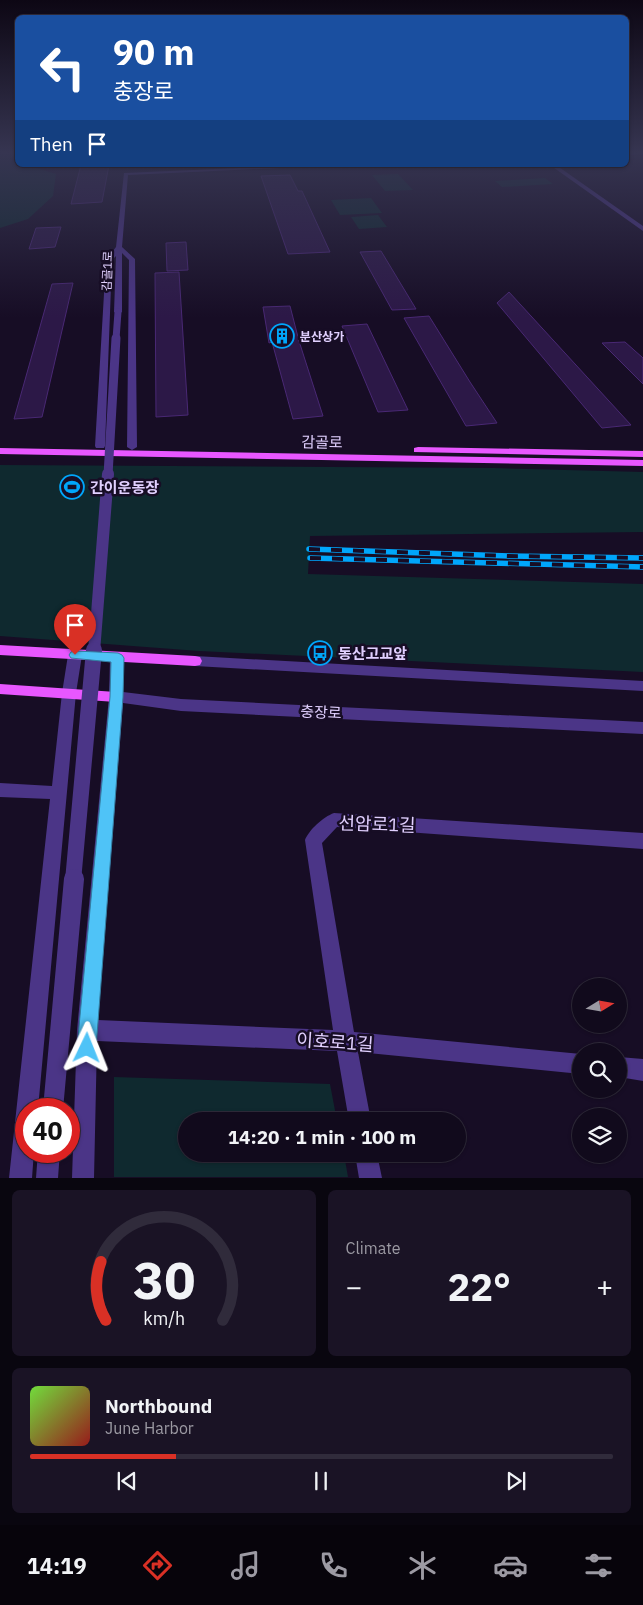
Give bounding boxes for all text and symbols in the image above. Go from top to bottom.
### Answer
text: 90 m [113,29,195,75]
icon: left [30,35,95,100]
text: 충장로 [113,76,174,105]
icon: arrive [83,130,111,158]
text: Then [30,132,73,156]
street label: 감골1로 [99,251,115,291]
building icon: 분산상가 [269,323,295,349]
place label: 분산상가 [300,329,344,344]
street label: 감골로 [301,432,343,452]
sports icon: 간이운동장 [59,474,85,500]
place label: 간이운동장 [90,478,159,497]
pin [54,604,96,655]
icon: arrive [61,611,89,639]
bus stop icon: 동산고교앞 [307,640,333,666]
place label: 동산고교앞 [338,644,407,663]
street label: 충장로 [300,701,342,723]
street label: 선암로1길 [338,811,416,837]
north arrow [572,978,628,1032]
map controls [572,978,627,1163]
position arrow [60,1021,112,1073]
street label: 이호로1길 [296,1028,374,1056]
button: search [572,1043,627,1098]
speed limit sign: 40 [15,1098,80,1163]
button: layers [572,1108,627,1163]
text: 14:20 · 1 min · 100 m [228,1125,416,1149]
text: Climate [346,1238,401,1258]
text: 30 [133,1246,195,1313]
text: 22° [448,1262,511,1311]
text: − [346,1268,362,1305]
text: + [596,1268,613,1305]
text: km/h [143,1307,185,1330]
text: Northbound [105,1394,212,1418]
text: June Harbor [105,1418,194,1438]
icon: previous [113,1467,141,1495]
icon: pause [307,1467,335,1495]
icon: next [502,1467,530,1495]
icon: directions [140,1548,175,1583]
icon: music [228,1548,263,1583]
icon: phone [316,1548,351,1583]
icon: climate [405,1548,440,1583]
icon: car [493,1548,528,1583]
icon: filters [581,1548,616,1583]
text: 14:19 [27,1551,87,1580]

